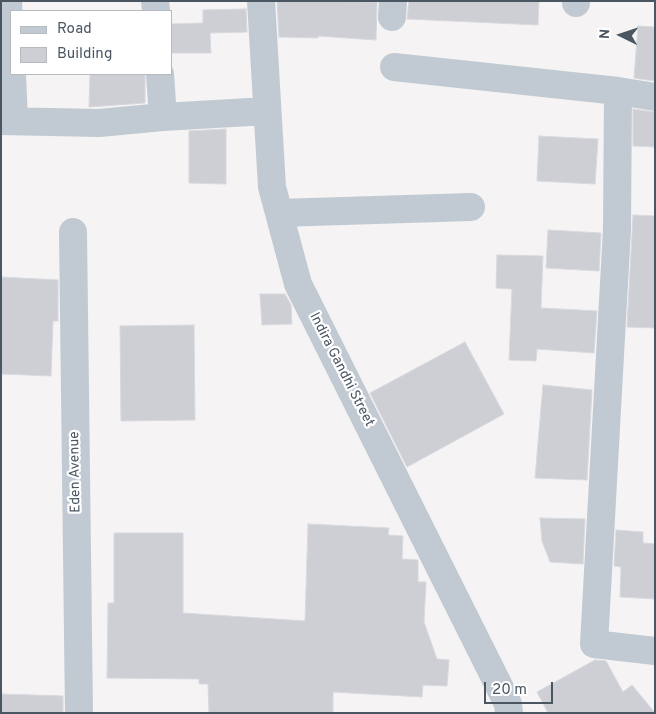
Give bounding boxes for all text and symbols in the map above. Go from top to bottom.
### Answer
legend [10,10,172,75]
north arrow [596,10,646,60]
text: Road [57,20,92,39]
text: N [597,28,614,40]
text: Building [57,45,112,64]
street label: Indira Gandhi Street [305,310,377,430]
street label: Eden Avenue [67,431,85,513]
scale bar [486,672,555,704]
text: 20 m [492,681,527,700]

